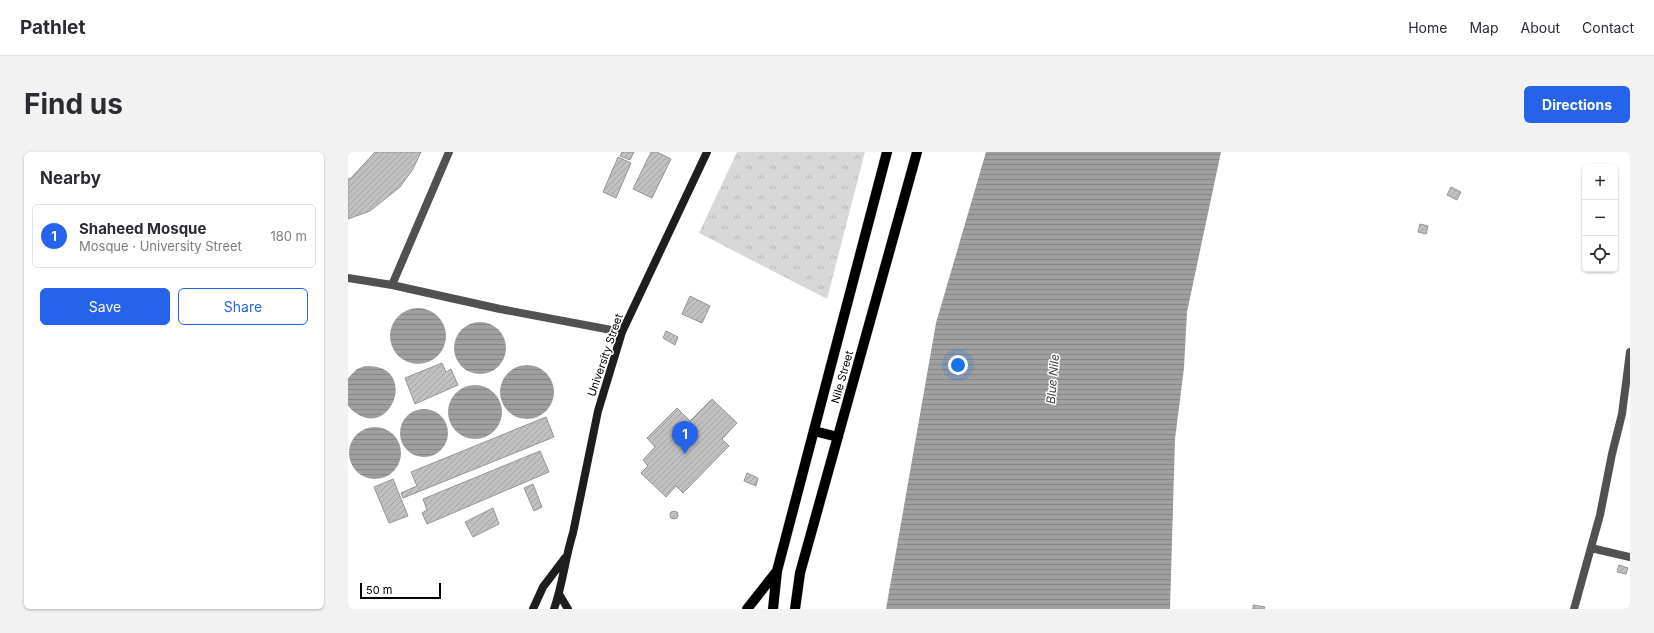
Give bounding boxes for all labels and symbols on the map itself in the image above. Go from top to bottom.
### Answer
street label: University Street [584,311,626,398]
street label: Nile Street [828,349,856,405]
water label: Blue Nile [1043,353,1062,404]
your location [948,355,968,375]
pin: 1 [672,421,698,454]
scale bar [360,581,441,600]

